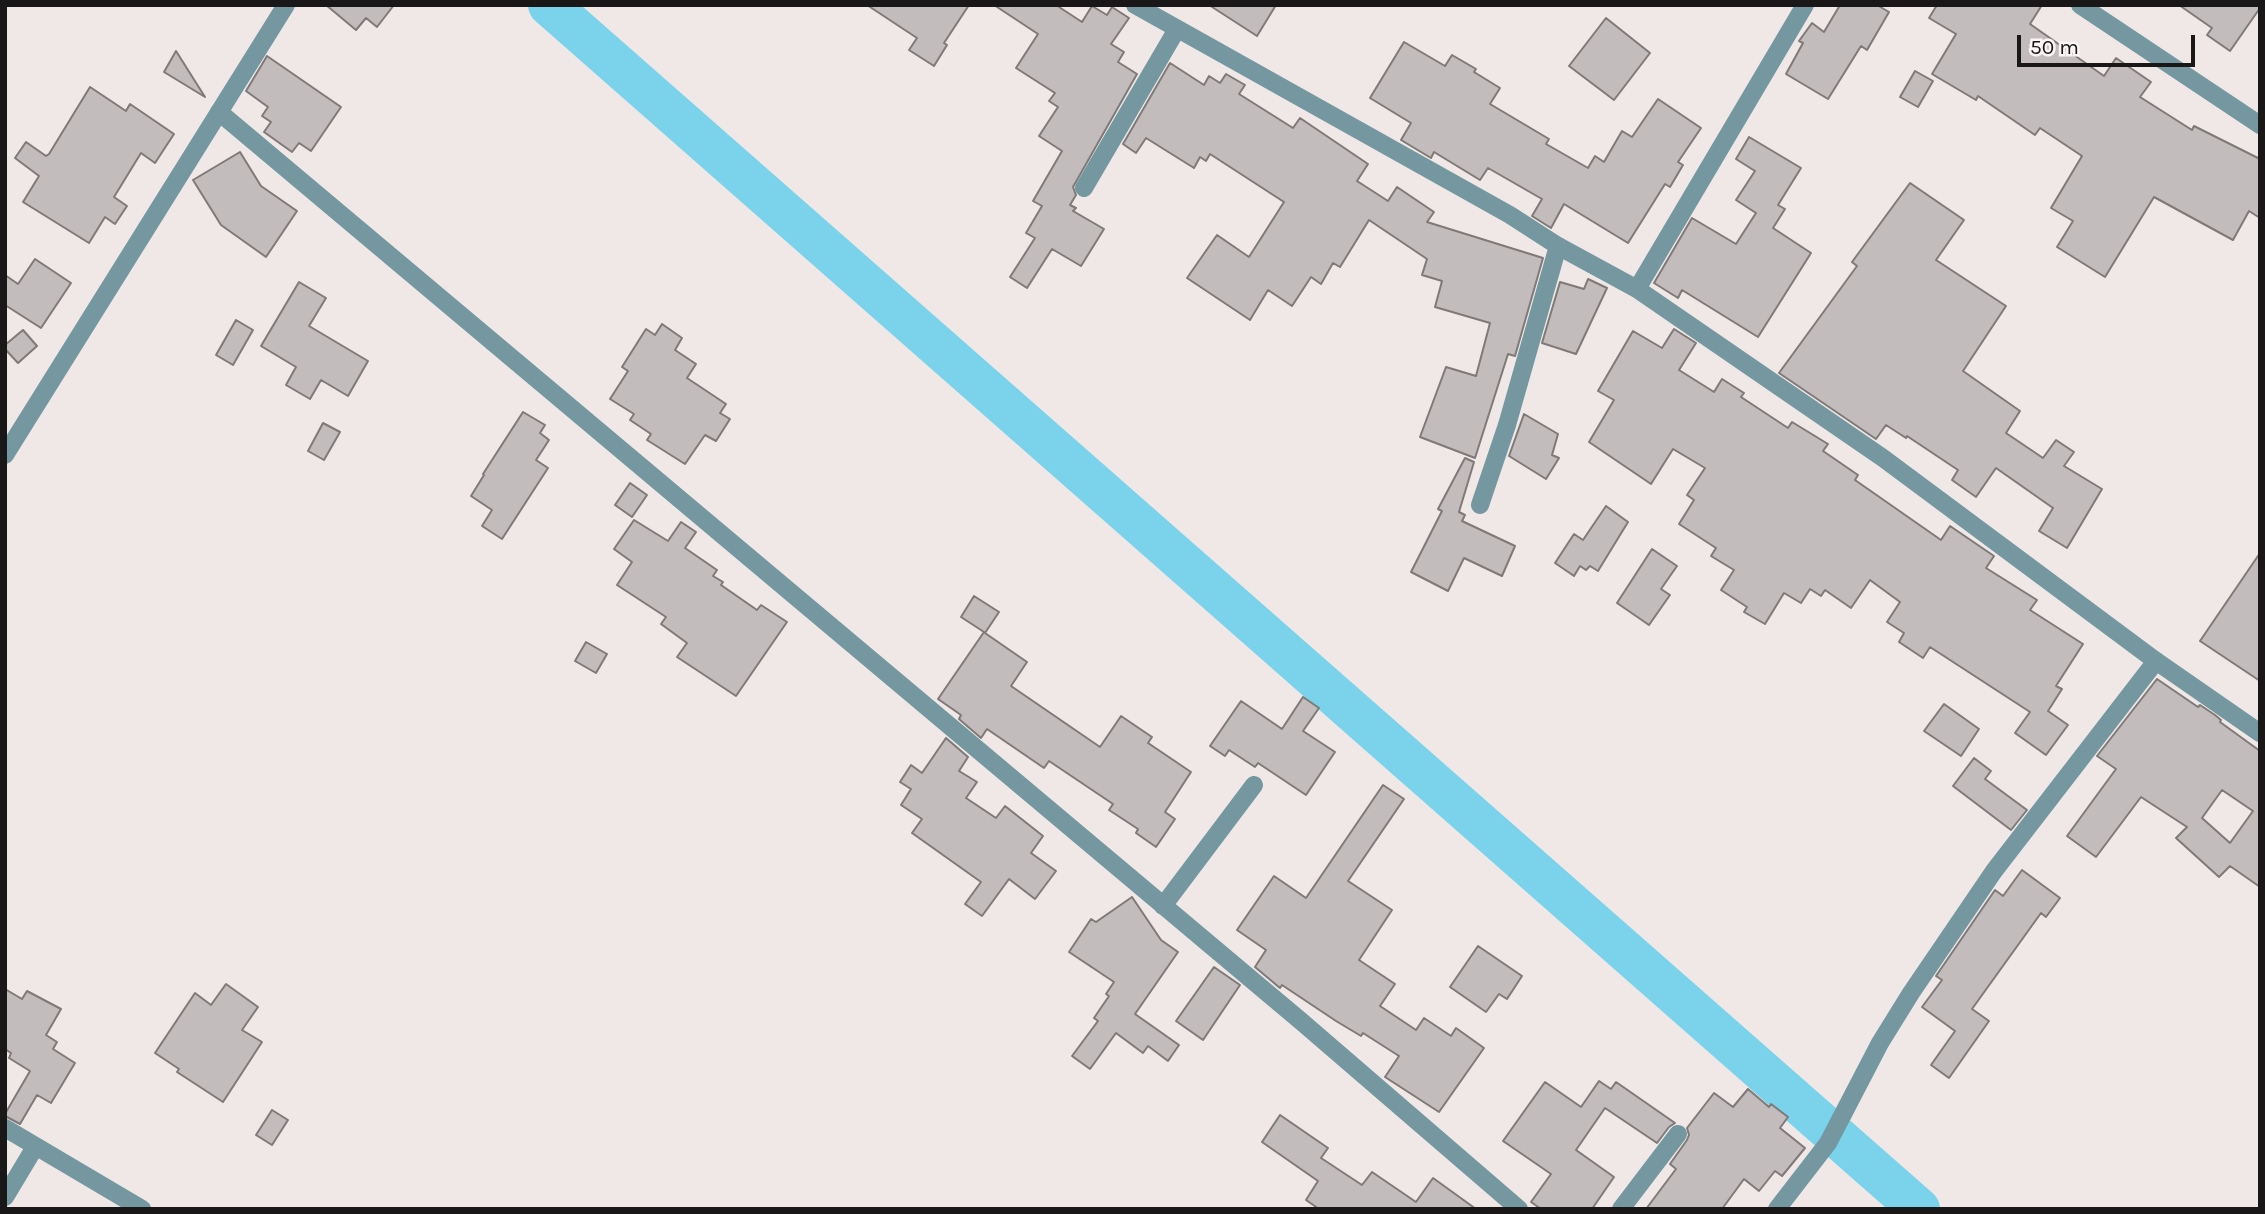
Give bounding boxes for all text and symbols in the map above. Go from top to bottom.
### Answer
scale bar [2020,21,2198,65]
text: 50 m [2030,35,2079,59]

